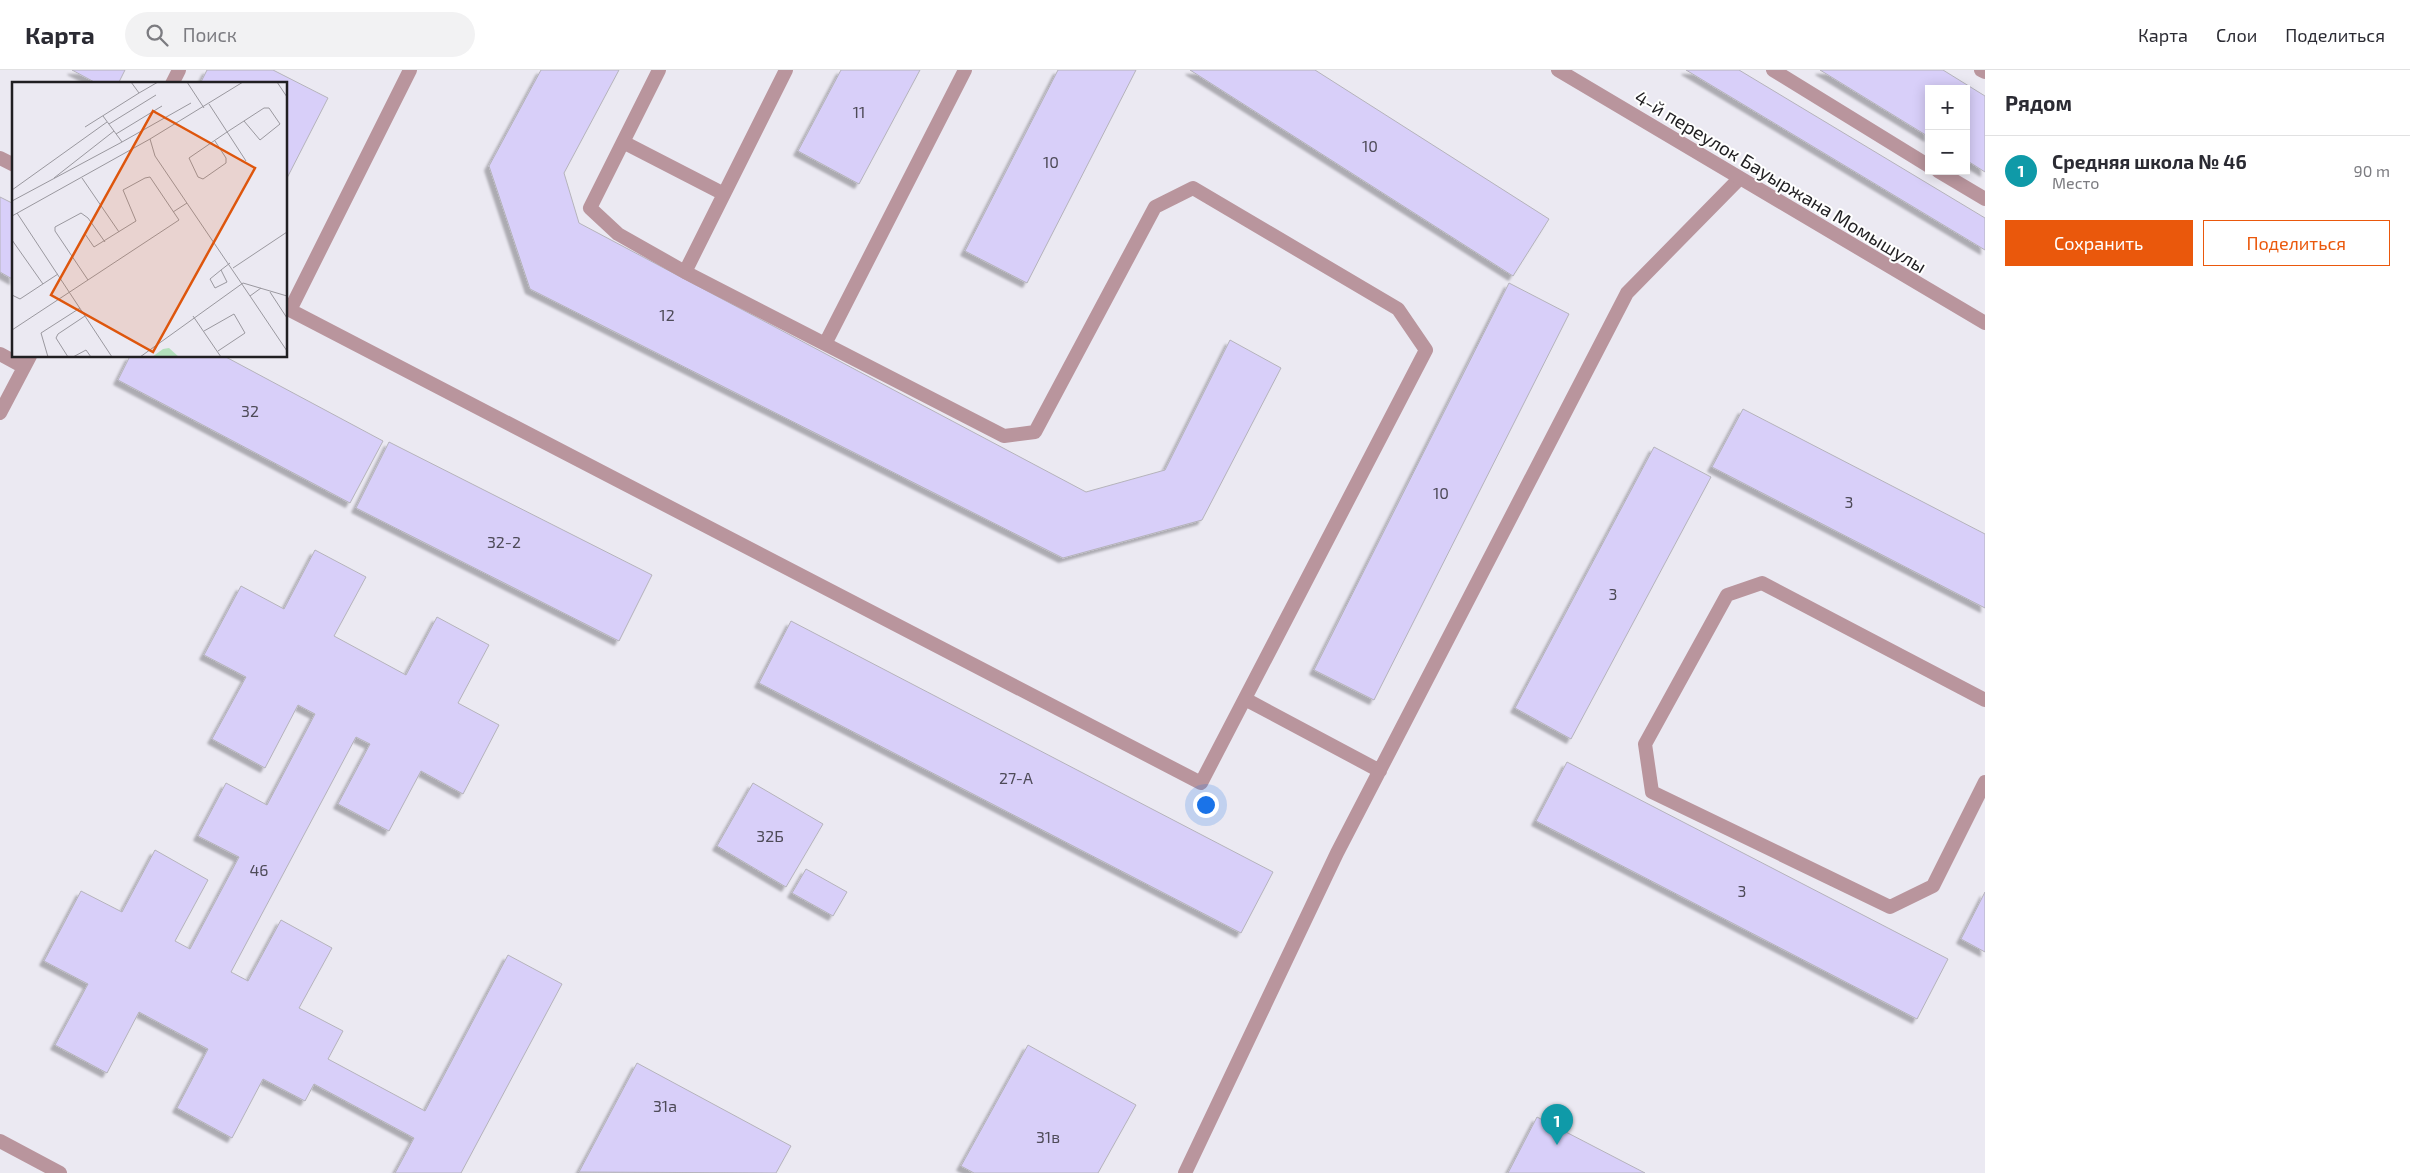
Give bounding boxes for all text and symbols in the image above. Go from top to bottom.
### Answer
search box [125,12,475,57]
text: Карта [25,20,95,49]
icon: search [143,21,171,49]
text: Поиск [183,23,237,46]
text: Карта [2138,24,2188,46]
text: Слои [2216,24,2257,46]
text: Поделиться [2285,24,2385,46]
inset map [12,82,288,358]
street label: 4-й переулок Бауыржана Момышулы [1631,85,1931,278]
map controls [1925,85,1970,175]
button: + [1925,85,1970,130]
text: Рядом [2005,90,2072,115]
house number: 11 [853,102,865,121]
button: − [1925,130,1970,175]
house number: 10 [1362,136,1378,155]
text: Средняя школа № 46 [2052,150,2247,173]
house number: 10 [1043,152,1059,171]
text: 1 [2018,161,2024,180]
text: 90 m [2354,161,2390,180]
text: Место [2052,173,2099,192]
button: Сохранить [2005,220,2193,266]
button: Поделиться [2203,220,2390,266]
house number: 12 [659,305,675,324]
house number: 32 [241,401,259,420]
house number: 10 [1433,483,1449,502]
house number: 3 [1845,492,1853,511]
house number: 32-2 [487,532,521,551]
house number: 3 [1609,584,1617,603]
house number: 27-А [999,768,1033,787]
your location [1193,792,1219,818]
house number: 32Б [756,826,784,845]
house number: 46 [250,860,269,879]
house number: 3 [1738,881,1746,900]
house number: 31а [653,1096,677,1115]
pin: 1 [1541,1104,1573,1145]
house number: 31в [1036,1127,1060,1146]

